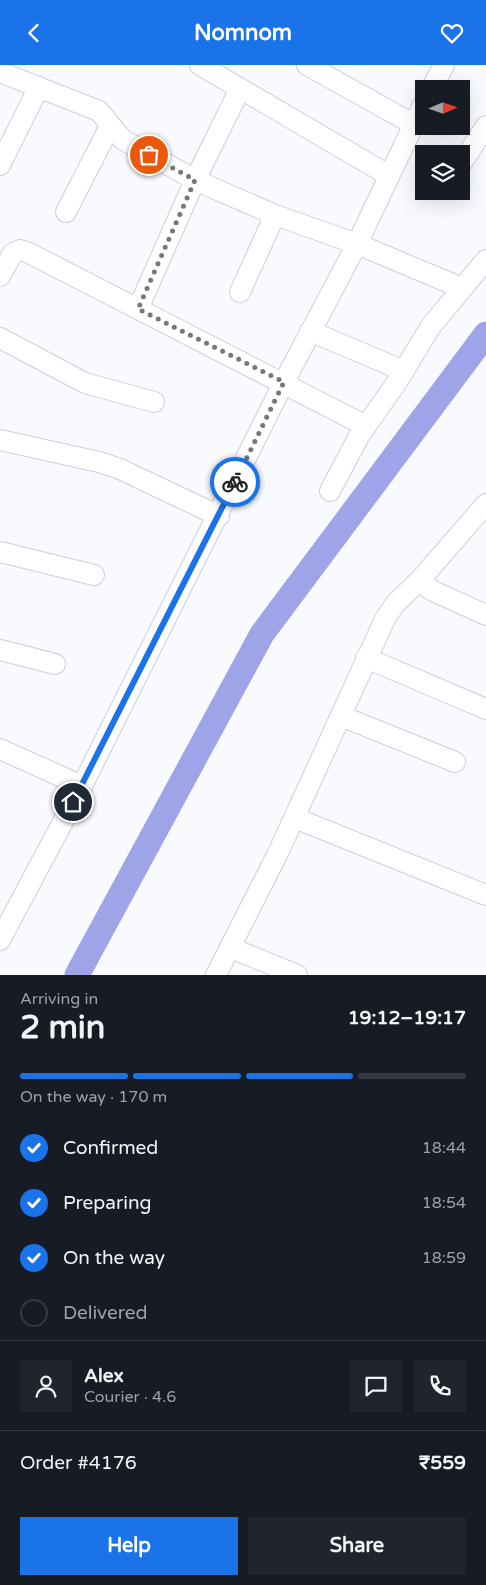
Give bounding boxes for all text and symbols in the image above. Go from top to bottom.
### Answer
icon: back [20,19,48,47]
icon: heart [438,19,466,47]
text: Nomnom [194,20,292,46]
north arrow [415,80,470,135]
map controls [415,80,470,200]
pin [128,134,170,176]
icon: bag [135,141,163,169]
button: layers [415,145,470,200]
courier [210,457,260,507]
icon: bike [221,468,249,496]
pin [52,781,94,823]
icon: home [59,788,87,816]
text: Arriving in [20,989,98,1009]
text: 19:12–19:17 [348,1007,466,1029]
text: 2 min [20,1009,105,1047]
text: On the way · 170 m [20,1087,167,1107]
icon: check [20,1134,48,1162]
text: Confirmed [63,1137,158,1159]
text: 18:44 [422,1138,466,1158]
icon: check [20,1189,48,1217]
text: Preparing [63,1192,152,1214]
text: 18:54 [422,1193,466,1213]
icon: check [20,1244,48,1272]
text: On the way [63,1247,165,1269]
text: 18:59 [422,1248,466,1268]
text: Delivered [63,1302,148,1324]
button: person [20,1360,72,1412]
button: chat [350,1360,402,1412]
button: phone [414,1360,466,1412]
text: Alex [84,1365,124,1387]
text: Courier · 4.6 [84,1387,176,1407]
text: Order #4176 [20,1452,137,1474]
text: ₹559 [419,1452,466,1474]
button: Help [20,1517,238,1575]
button: Share [248,1517,466,1575]

